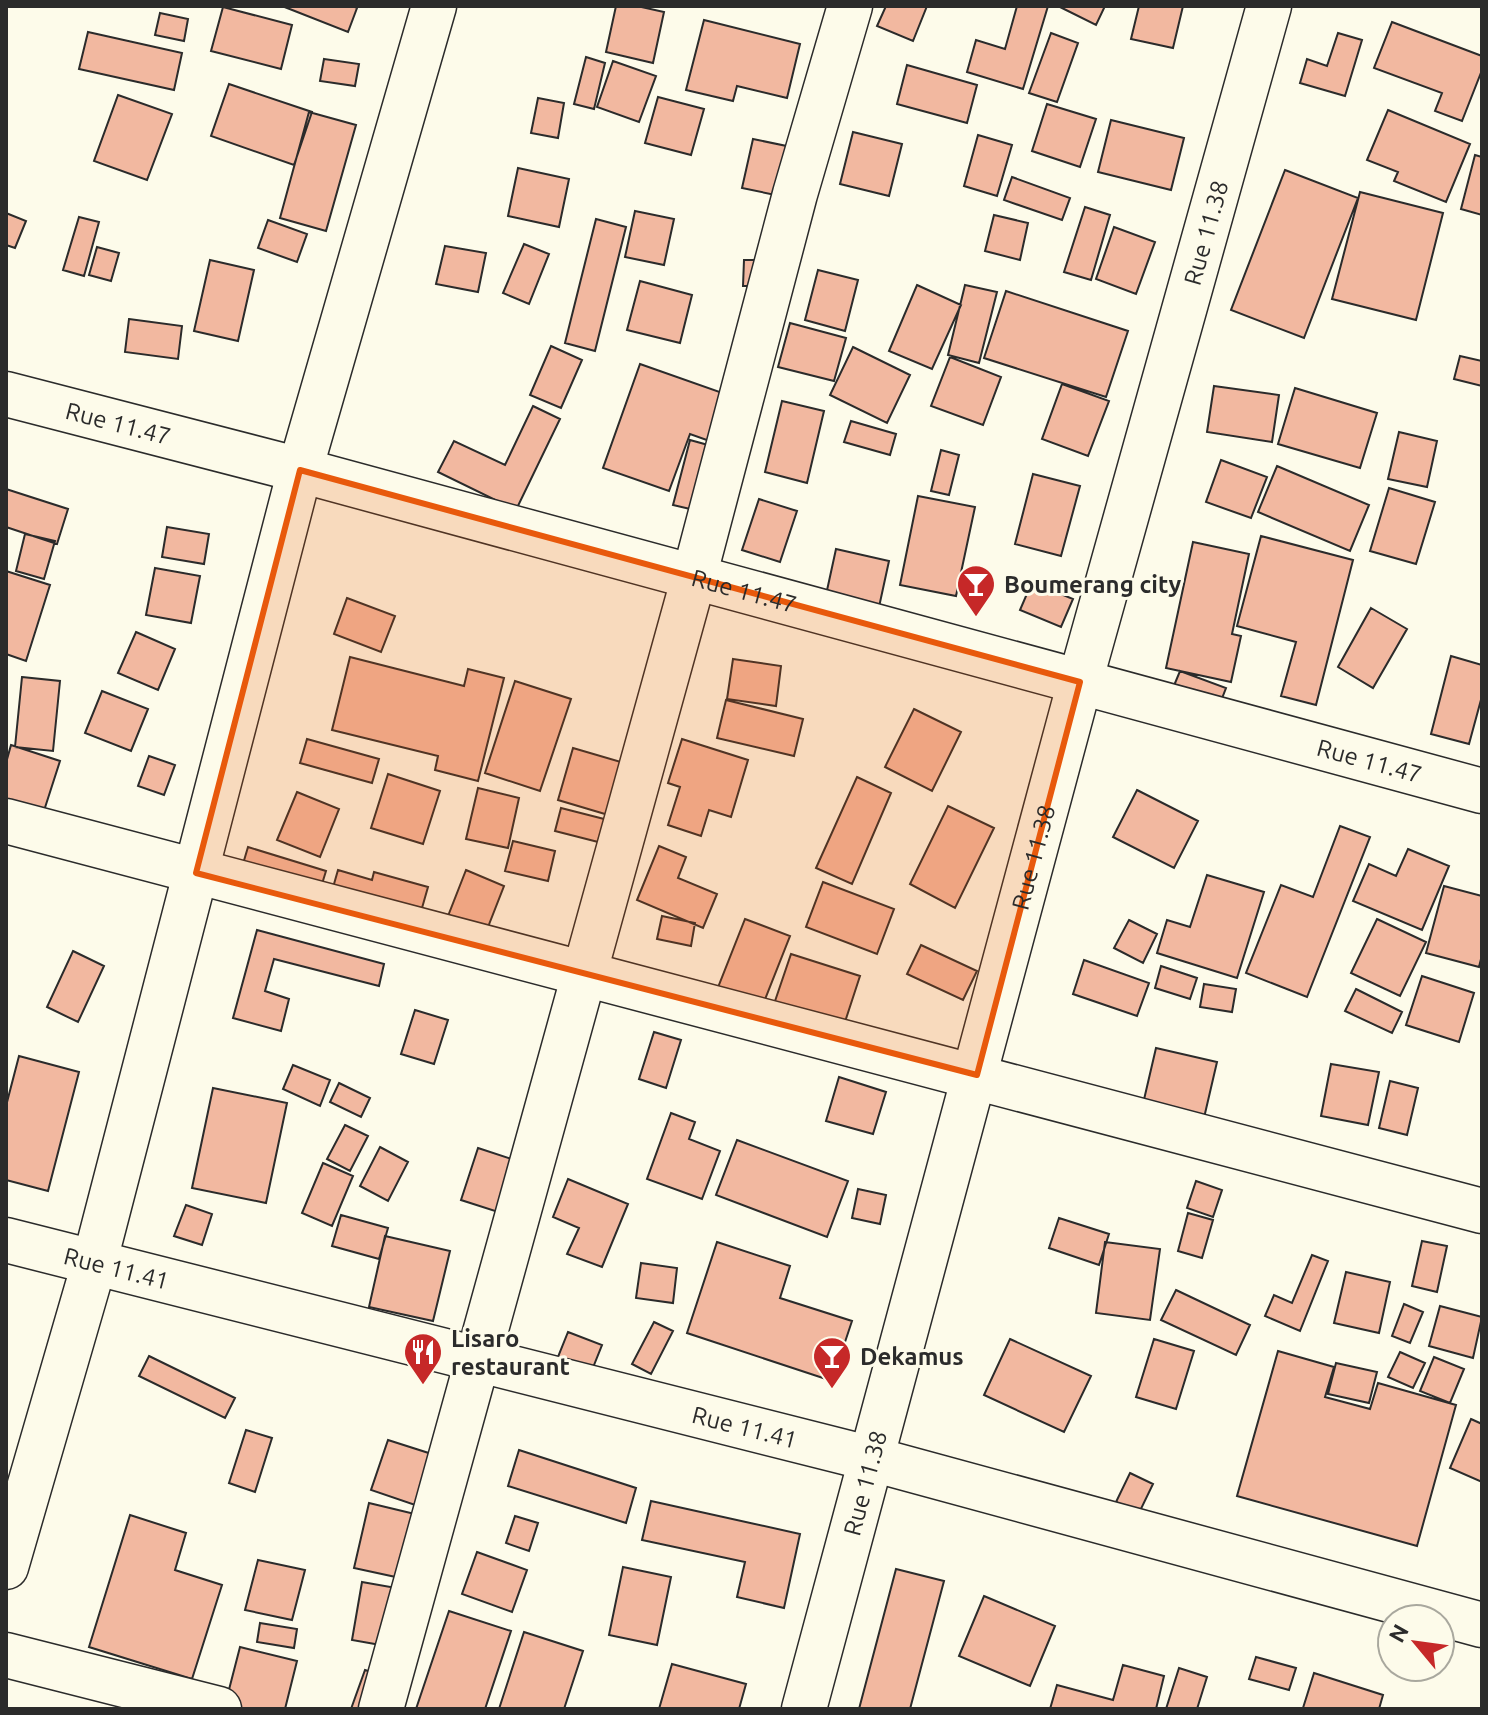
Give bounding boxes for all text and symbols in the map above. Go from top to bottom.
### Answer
street label: Rue 11.38 [1178,177,1233,288]
street label: Rue 11.47 [63,397,174,450]
bar icon: Boumerang city [955,563,997,618]
street label: Rue 11.47 [689,564,800,618]
place label: Boumerang city [1004,571,1181,598]
street label: Rue 11.47 [1314,733,1425,788]
street label: Rue 11.38 [1006,802,1060,913]
street label: Rue 11.41 [61,1242,172,1294]
place label: Lisaro restaurant [451,1325,570,1380]
restaurant icon: Lisaro restaurant [402,1331,444,1386]
bar icon: Dekamus [811,1335,853,1390]
place label: Dekamus [860,1343,964,1370]
street label: Rue 11.41 [689,1401,800,1453]
street label: Rue 11.38 [838,1428,892,1538]
north arrow [1376,1603,1456,1683]
text: N [1383,1620,1413,1646]

